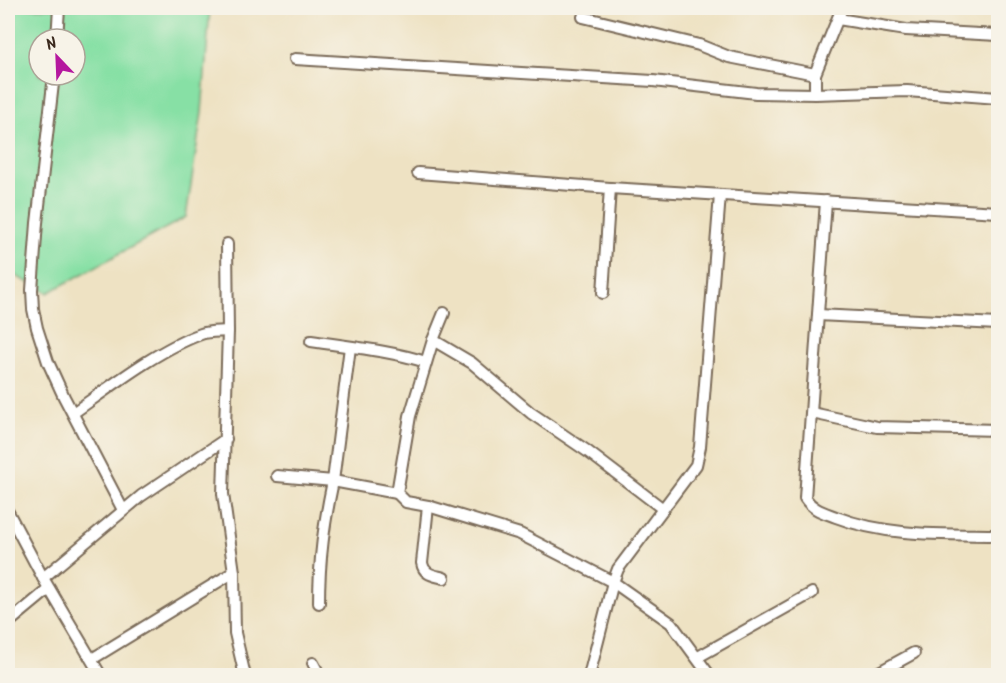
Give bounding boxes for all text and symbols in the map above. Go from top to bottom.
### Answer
north arrow [27,27,87,87]
text: N [42,31,61,58]

